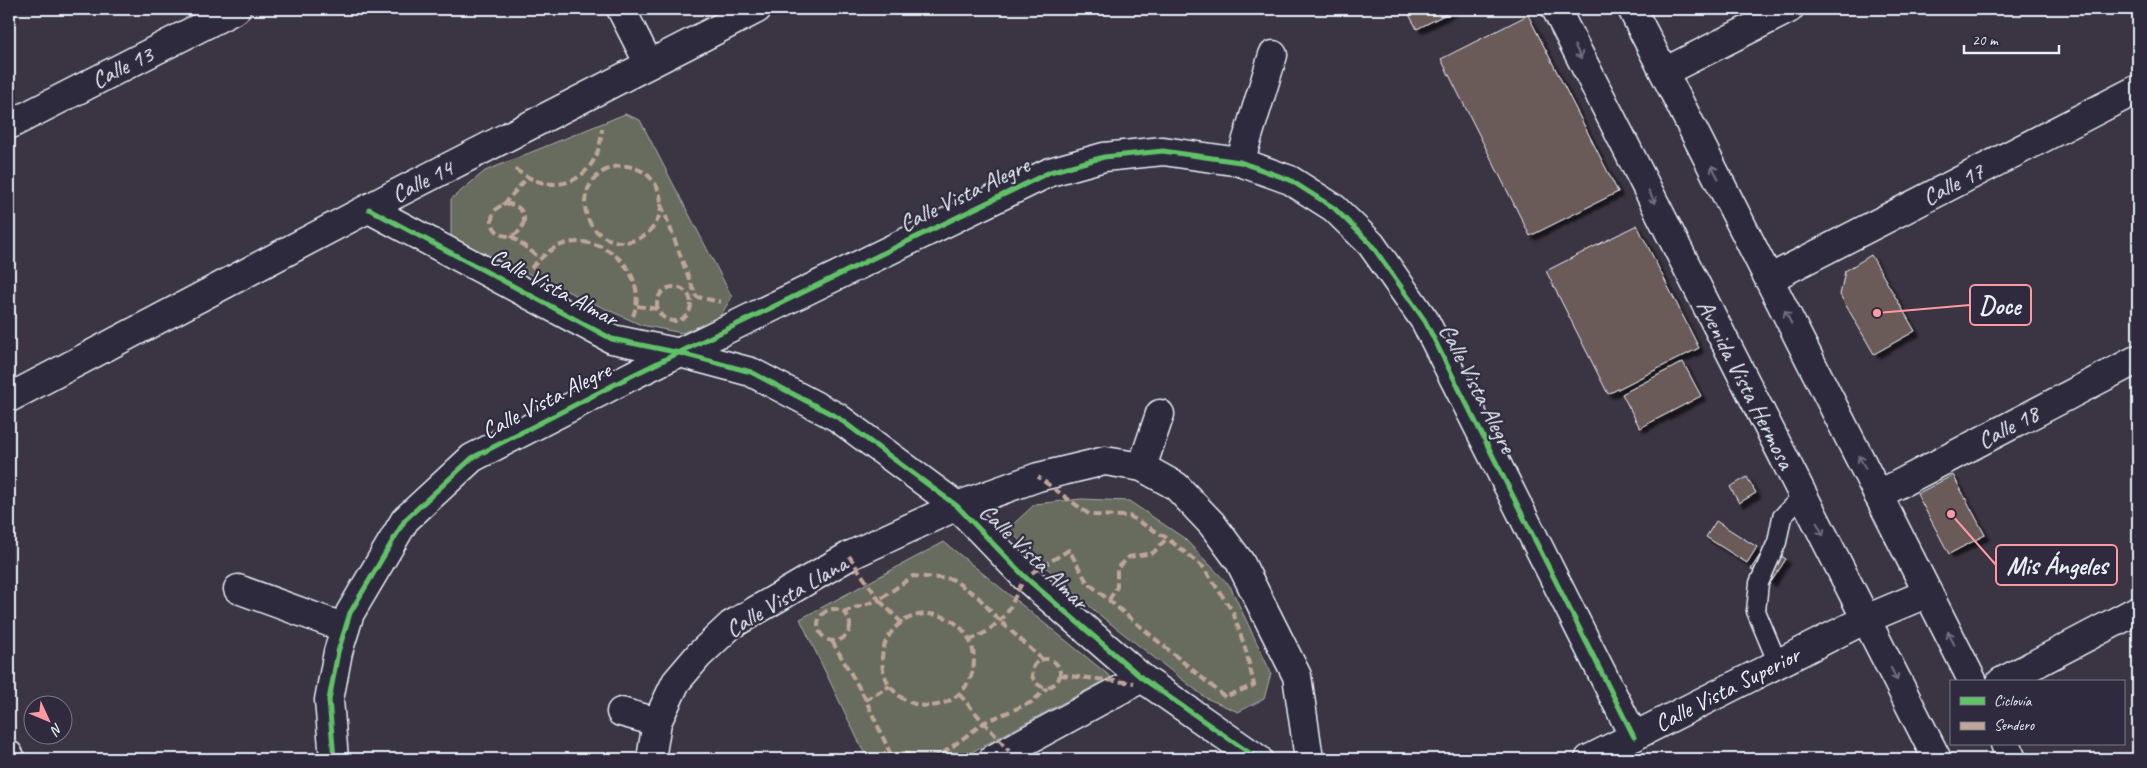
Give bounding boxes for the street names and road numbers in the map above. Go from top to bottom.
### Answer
street label: Calle 13 [86,38,160,95]
street label: Calle Vista Alegre [894,149,1036,238]
street label: Calle 14 [386,152,460,209]
street label: Calle 17 [1917,155,1990,212]
street label: Calle Vista Almar [485,241,625,334]
street label: Avenida Vista Hermosa [1690,294,1802,475]
street label: Calle Vista Alegre [1433,318,1524,460]
street label: Calle Vista Alegre [476,354,618,445]
street label: Calle 18 [1972,397,2046,456]
street label: Calle Vista Almar [973,497,1096,617]
street label: Calle Vista Llana [720,547,854,644]
street label: Calle Vista Superior [1649,638,1807,738]

